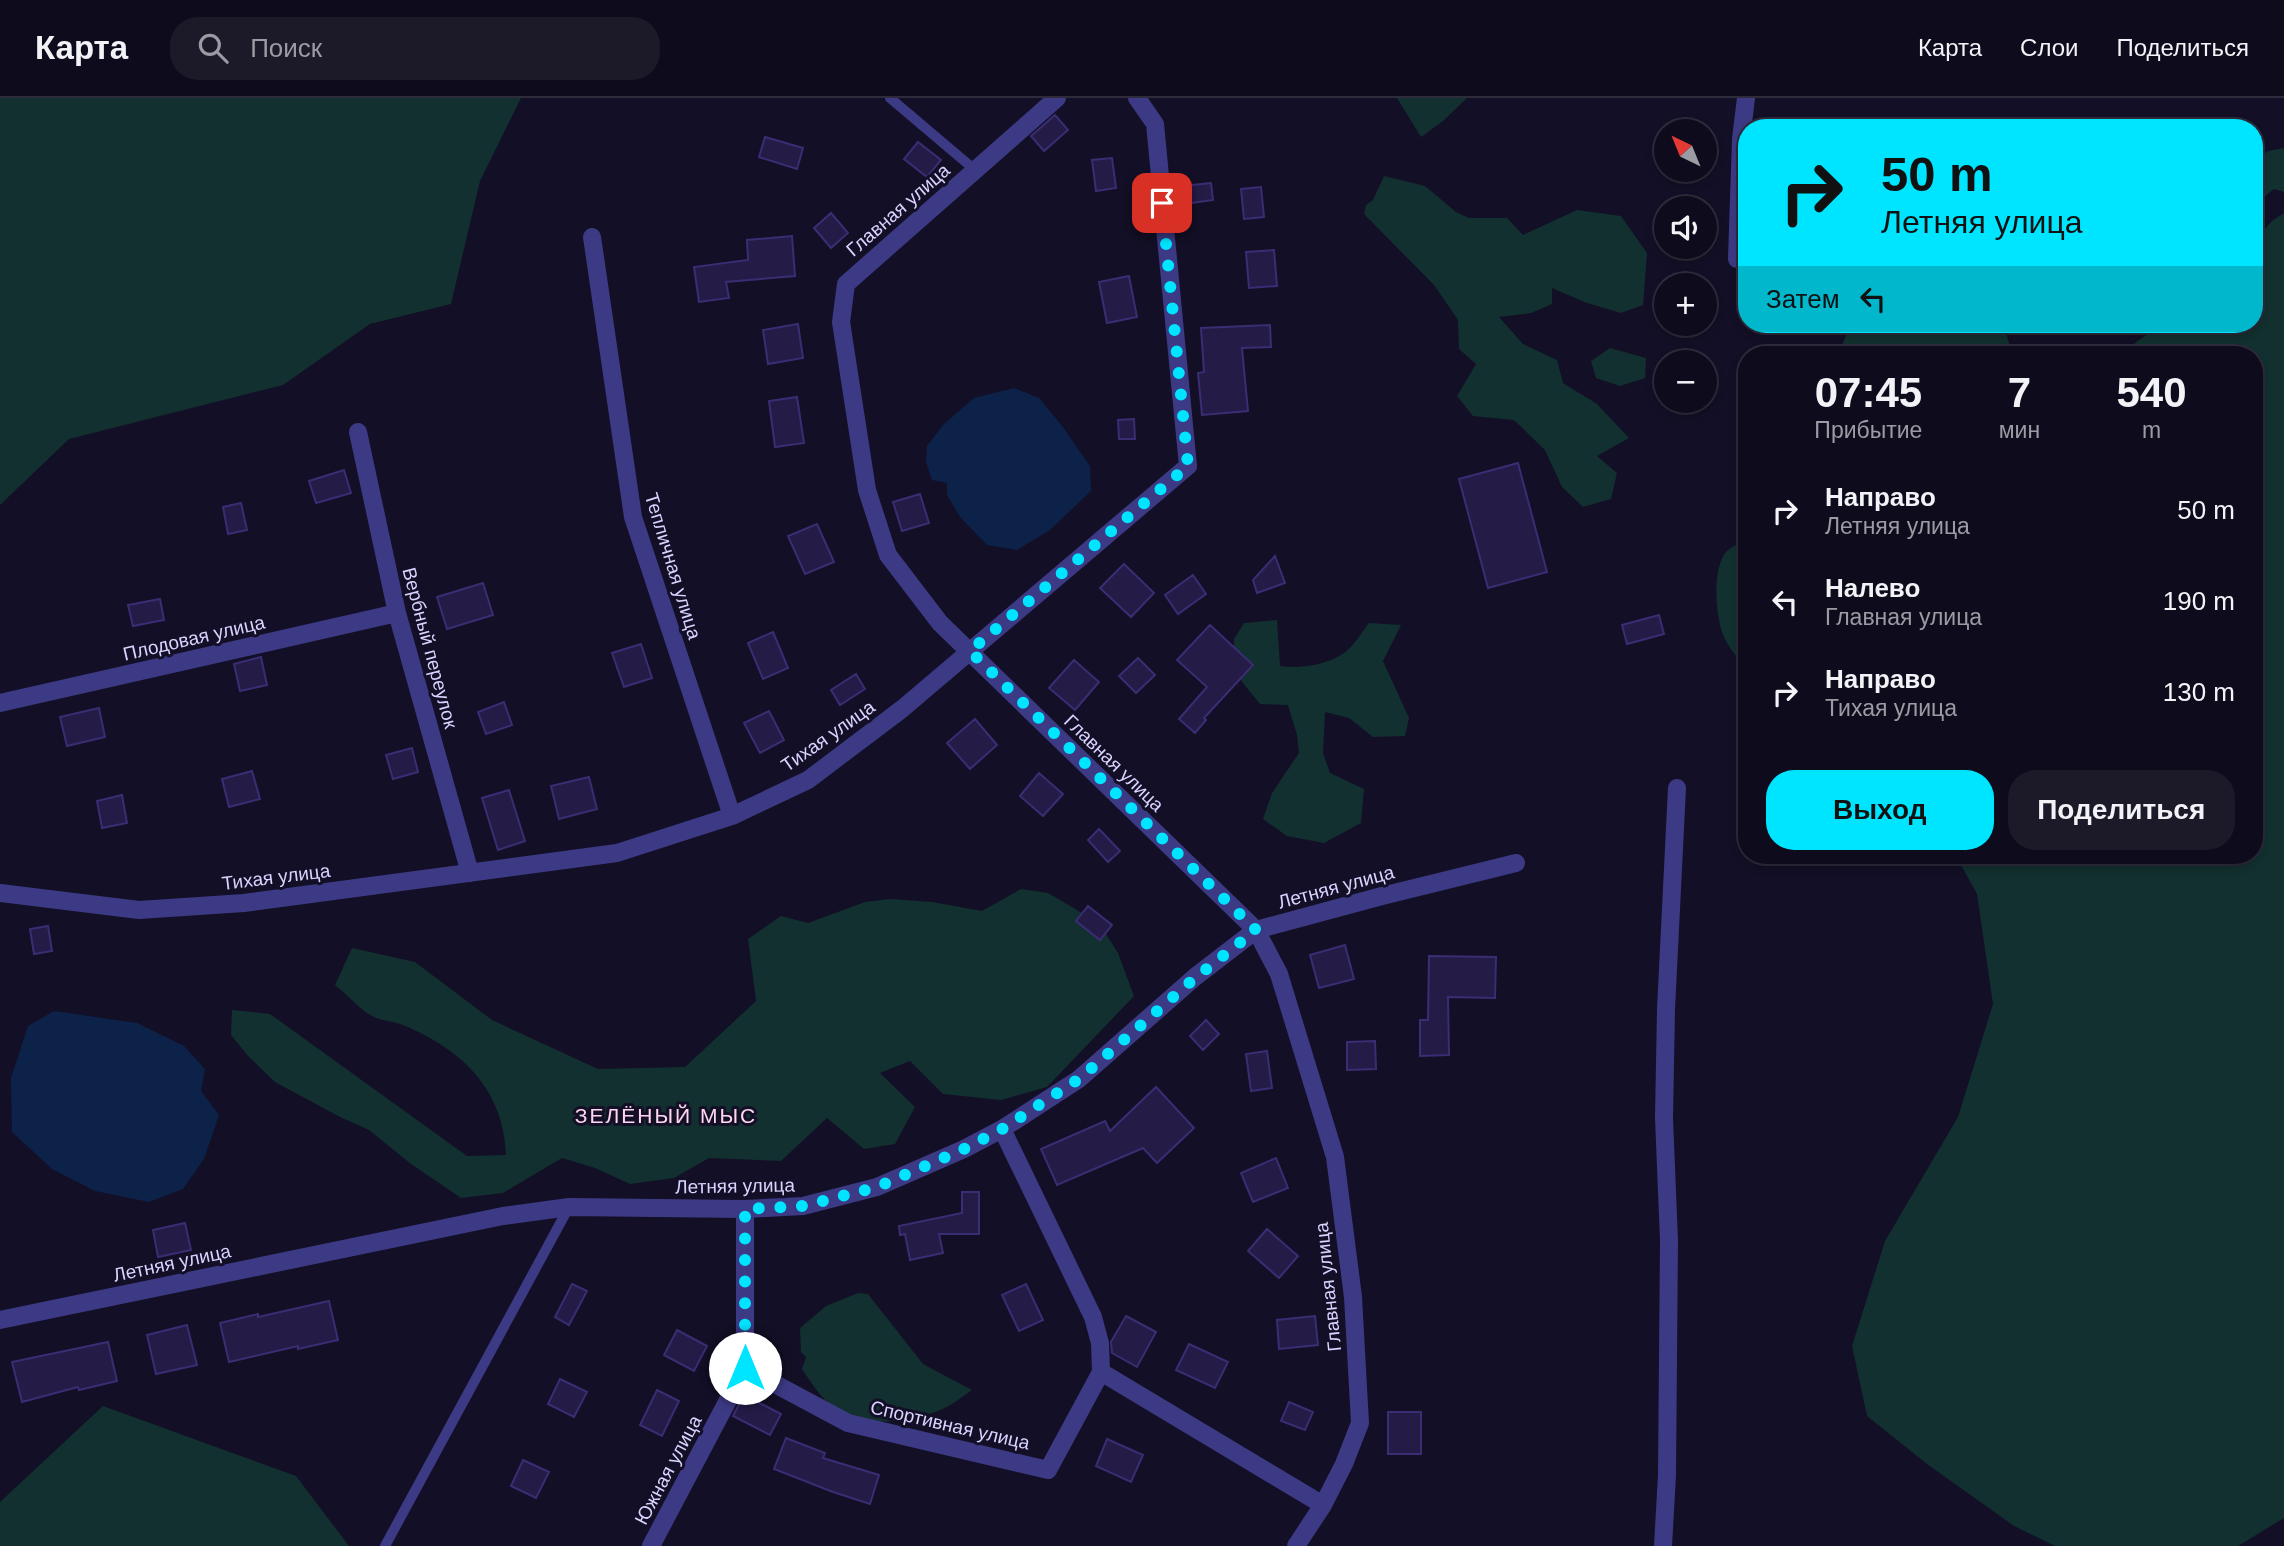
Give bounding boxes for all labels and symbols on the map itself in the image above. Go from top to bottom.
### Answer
north arrow [1654,119,1717,182]
street label: Главная улица [842,159,954,261]
pin [1132,173,1192,233]
street label: Тепличная улица [641,490,705,642]
street label: Вербный переулок [398,565,462,731]
street label: Плодовая улица [121,611,267,665]
street label: Тихая улица [777,696,879,776]
street label: Главная улица [1060,710,1168,816]
street label: Тихая улица [221,860,332,894]
street label: Летняя улица [1275,861,1397,913]
district label: ЗЕЛЁНЫЙ МЫС [575,1104,757,1127]
street label: Летняя улица [675,1174,795,1198]
street label: Главная улица [1311,1221,1345,1353]
street label: Летняя улица [111,1240,233,1286]
position arrow [708,1331,782,1405]
street label: Спортивная улица [868,1396,1032,1454]
street label: Южная улица [630,1411,706,1528]

